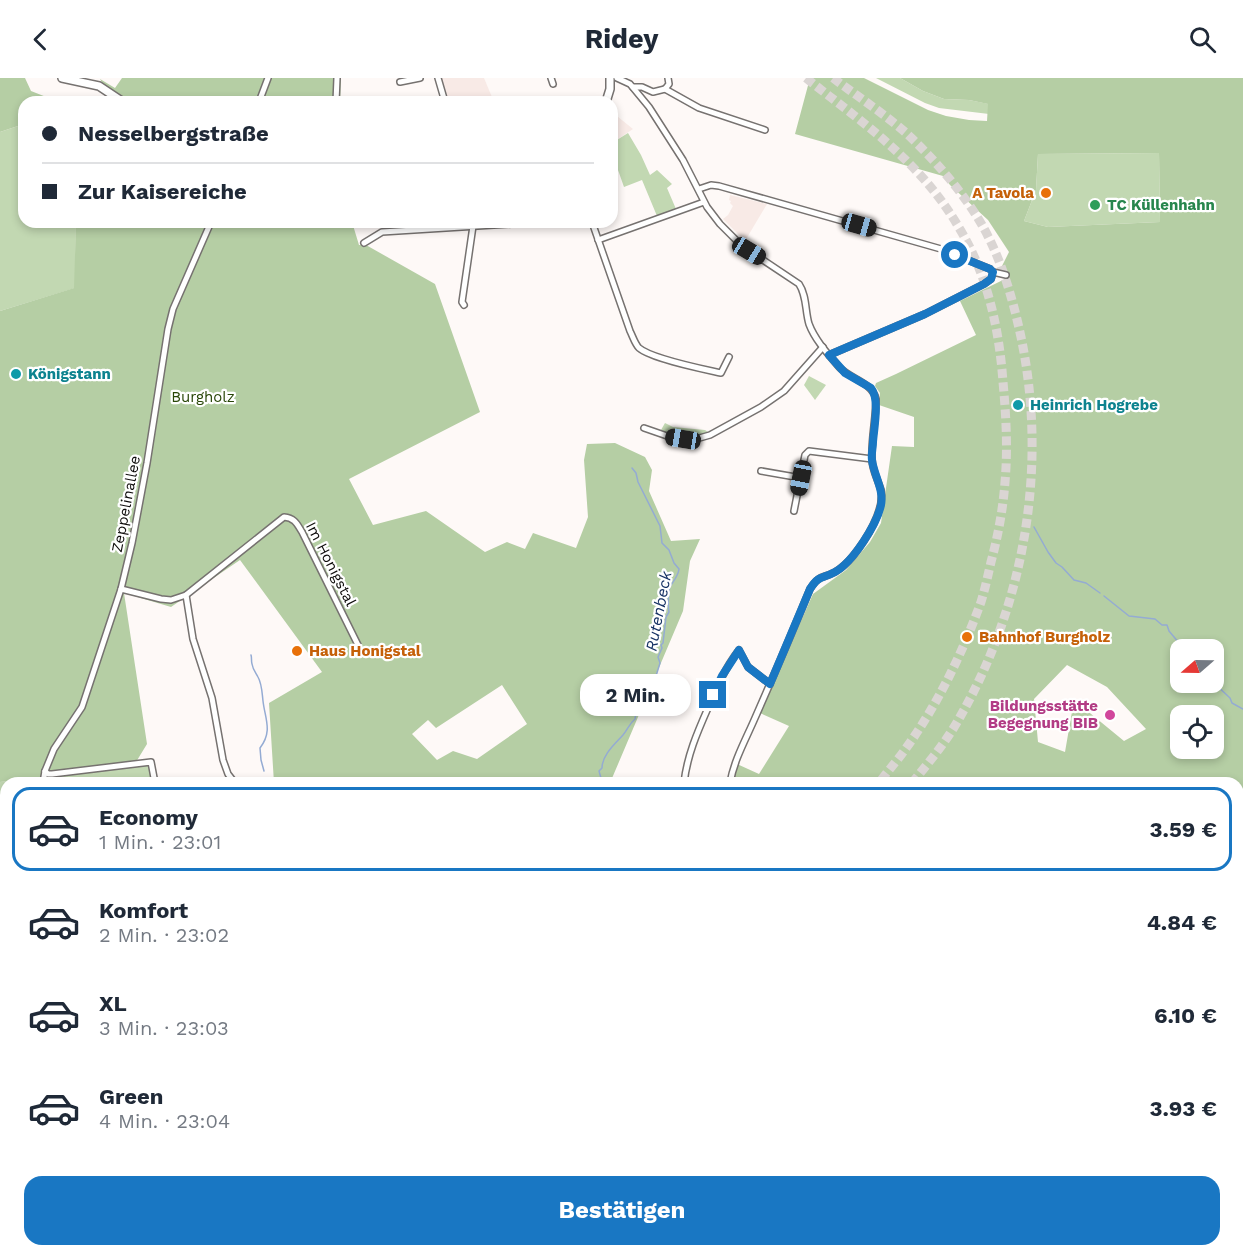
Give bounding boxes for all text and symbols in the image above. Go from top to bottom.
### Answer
icon: back [24,23,57,56]
text: Ridey [585,23,658,55]
icon: search [1186,23,1219,56]
text: Nesselbergstraße [78,121,269,146]
text: Zur Kaisereiche [78,179,247,204]
place label: A Tavola [972,184,1034,202]
marker: A Tavola [1039,186,1053,200]
place label: TC Küllenhahn [1107,196,1215,214]
marker: TC Küllenhahn [1088,198,1102,212]
car [839,211,879,239]
car [729,234,769,268]
route start [941,241,968,268]
place label: Königstann [28,365,111,383]
marker: Königstann [9,367,23,381]
park label: Burgholz [171,388,235,406]
place label: Heinrich Hogrebe [1030,396,1158,414]
marker: Heinrich Hogrebe [1011,398,1025,412]
car [664,427,702,451]
street label: Zeppelinallee [108,454,144,554]
car [789,459,813,497]
street label: Im Honigstal [302,519,360,610]
water label: Rutenbeck [641,568,676,653]
place label: Bahnhof Burgholz [979,628,1111,646]
marker: Bahnhof Burgholz [960,630,974,644]
north arrow [1170,639,1224,693]
map controls [1170,639,1224,759]
place label: Haus Honigstal [309,642,421,660]
marker: Haus Honigstal [290,644,304,658]
callout: 2 Min. [581,674,692,716]
route end [699,681,726,708]
text: 2 Min. [606,683,665,707]
place label: Bildungsstätte Begegnung BIB [988,697,1098,732]
button: locate [1170,705,1224,759]
marker: Bildungsstätte Begegnung BIB [1103,708,1117,722]
icon: car [27,802,81,856]
text: Economy [99,805,198,830]
text: 3.59 € [1149,817,1217,842]
text: 1 Min. · 23:01 [99,830,221,854]
icon: car [27,895,81,949]
text: Komfort [99,898,188,923]
text: 4.84 € [1147,910,1217,935]
text: 2 Min. · 23:02 [99,923,229,947]
icon: car [27,988,81,1042]
text: XL [99,991,127,1016]
text: 6.10 € [1154,1003,1217,1028]
text: 3 Min. · 23:03 [99,1016,229,1040]
icon: car [27,1081,81,1135]
text: Green [99,1084,163,1109]
text: 3.93 € [1149,1096,1217,1121]
text: 4 Min. · 23:04 [99,1109,230,1133]
button: Bestätigen [24,1176,1220,1245]

